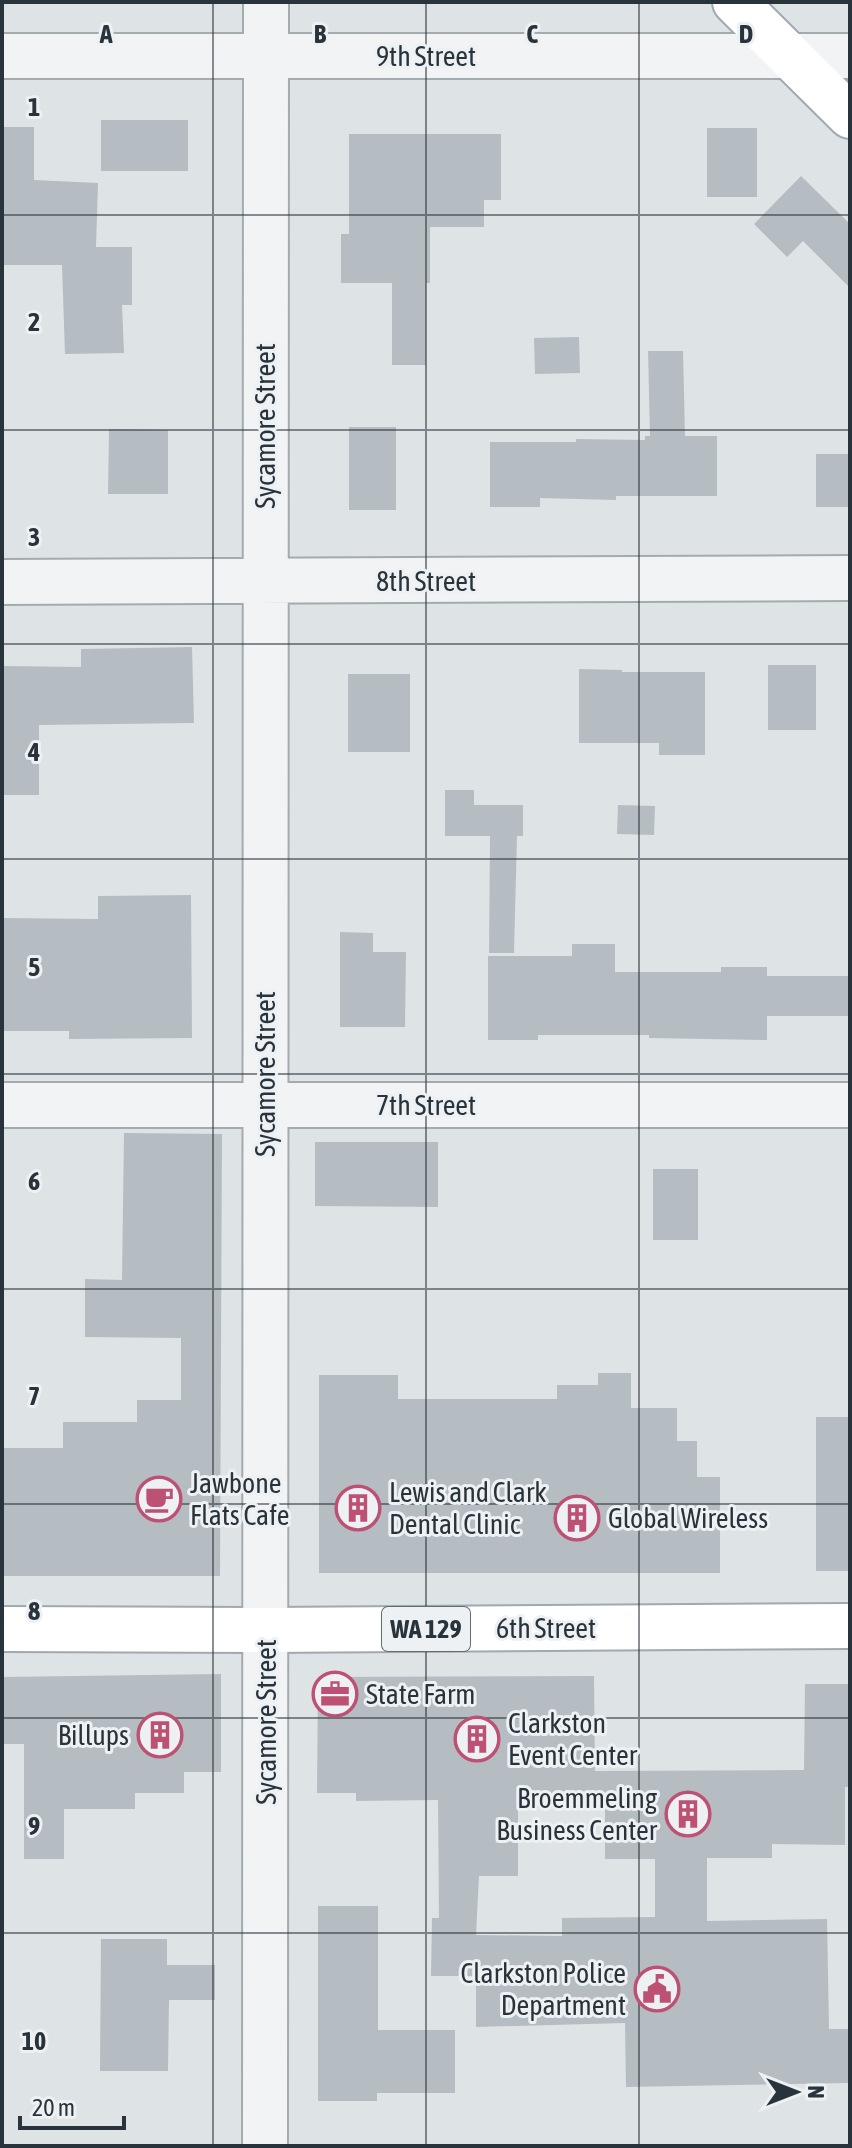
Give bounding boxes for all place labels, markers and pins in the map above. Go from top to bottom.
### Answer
place label: Jawbone Flats Cafe [190,1467,290,1531]
cafe icon: Jawbone Flats Cafe [135,1475,183,1523]
place label: Lewis and Clark Dental Clinic [389,1476,546,1540]
building icon: Lewis and Clark Dental Clinic [334,1484,382,1532]
building icon: Global Wireless [553,1494,601,1542]
place label: Global Wireless [608,1502,768,1534]
office icon: State Farm [311,1670,359,1718]
place label: State Farm [366,1678,475,1710]
place label: Clarkston Event Center [508,1707,638,1771]
building icon: Billups [136,1711,184,1759]
building icon: Clarkston Event Center [453,1715,501,1763]
place label: Billups [58,1719,129,1751]
place label: Broemmeling Business Center [496,1782,658,1846]
building icon: Broemmeling Business Center [664,1790,712,1838]
place label: Clarkston Police Department [461,1957,626,2021]
public building icon: Clarkston Police Department [633,1965,681,2013]

